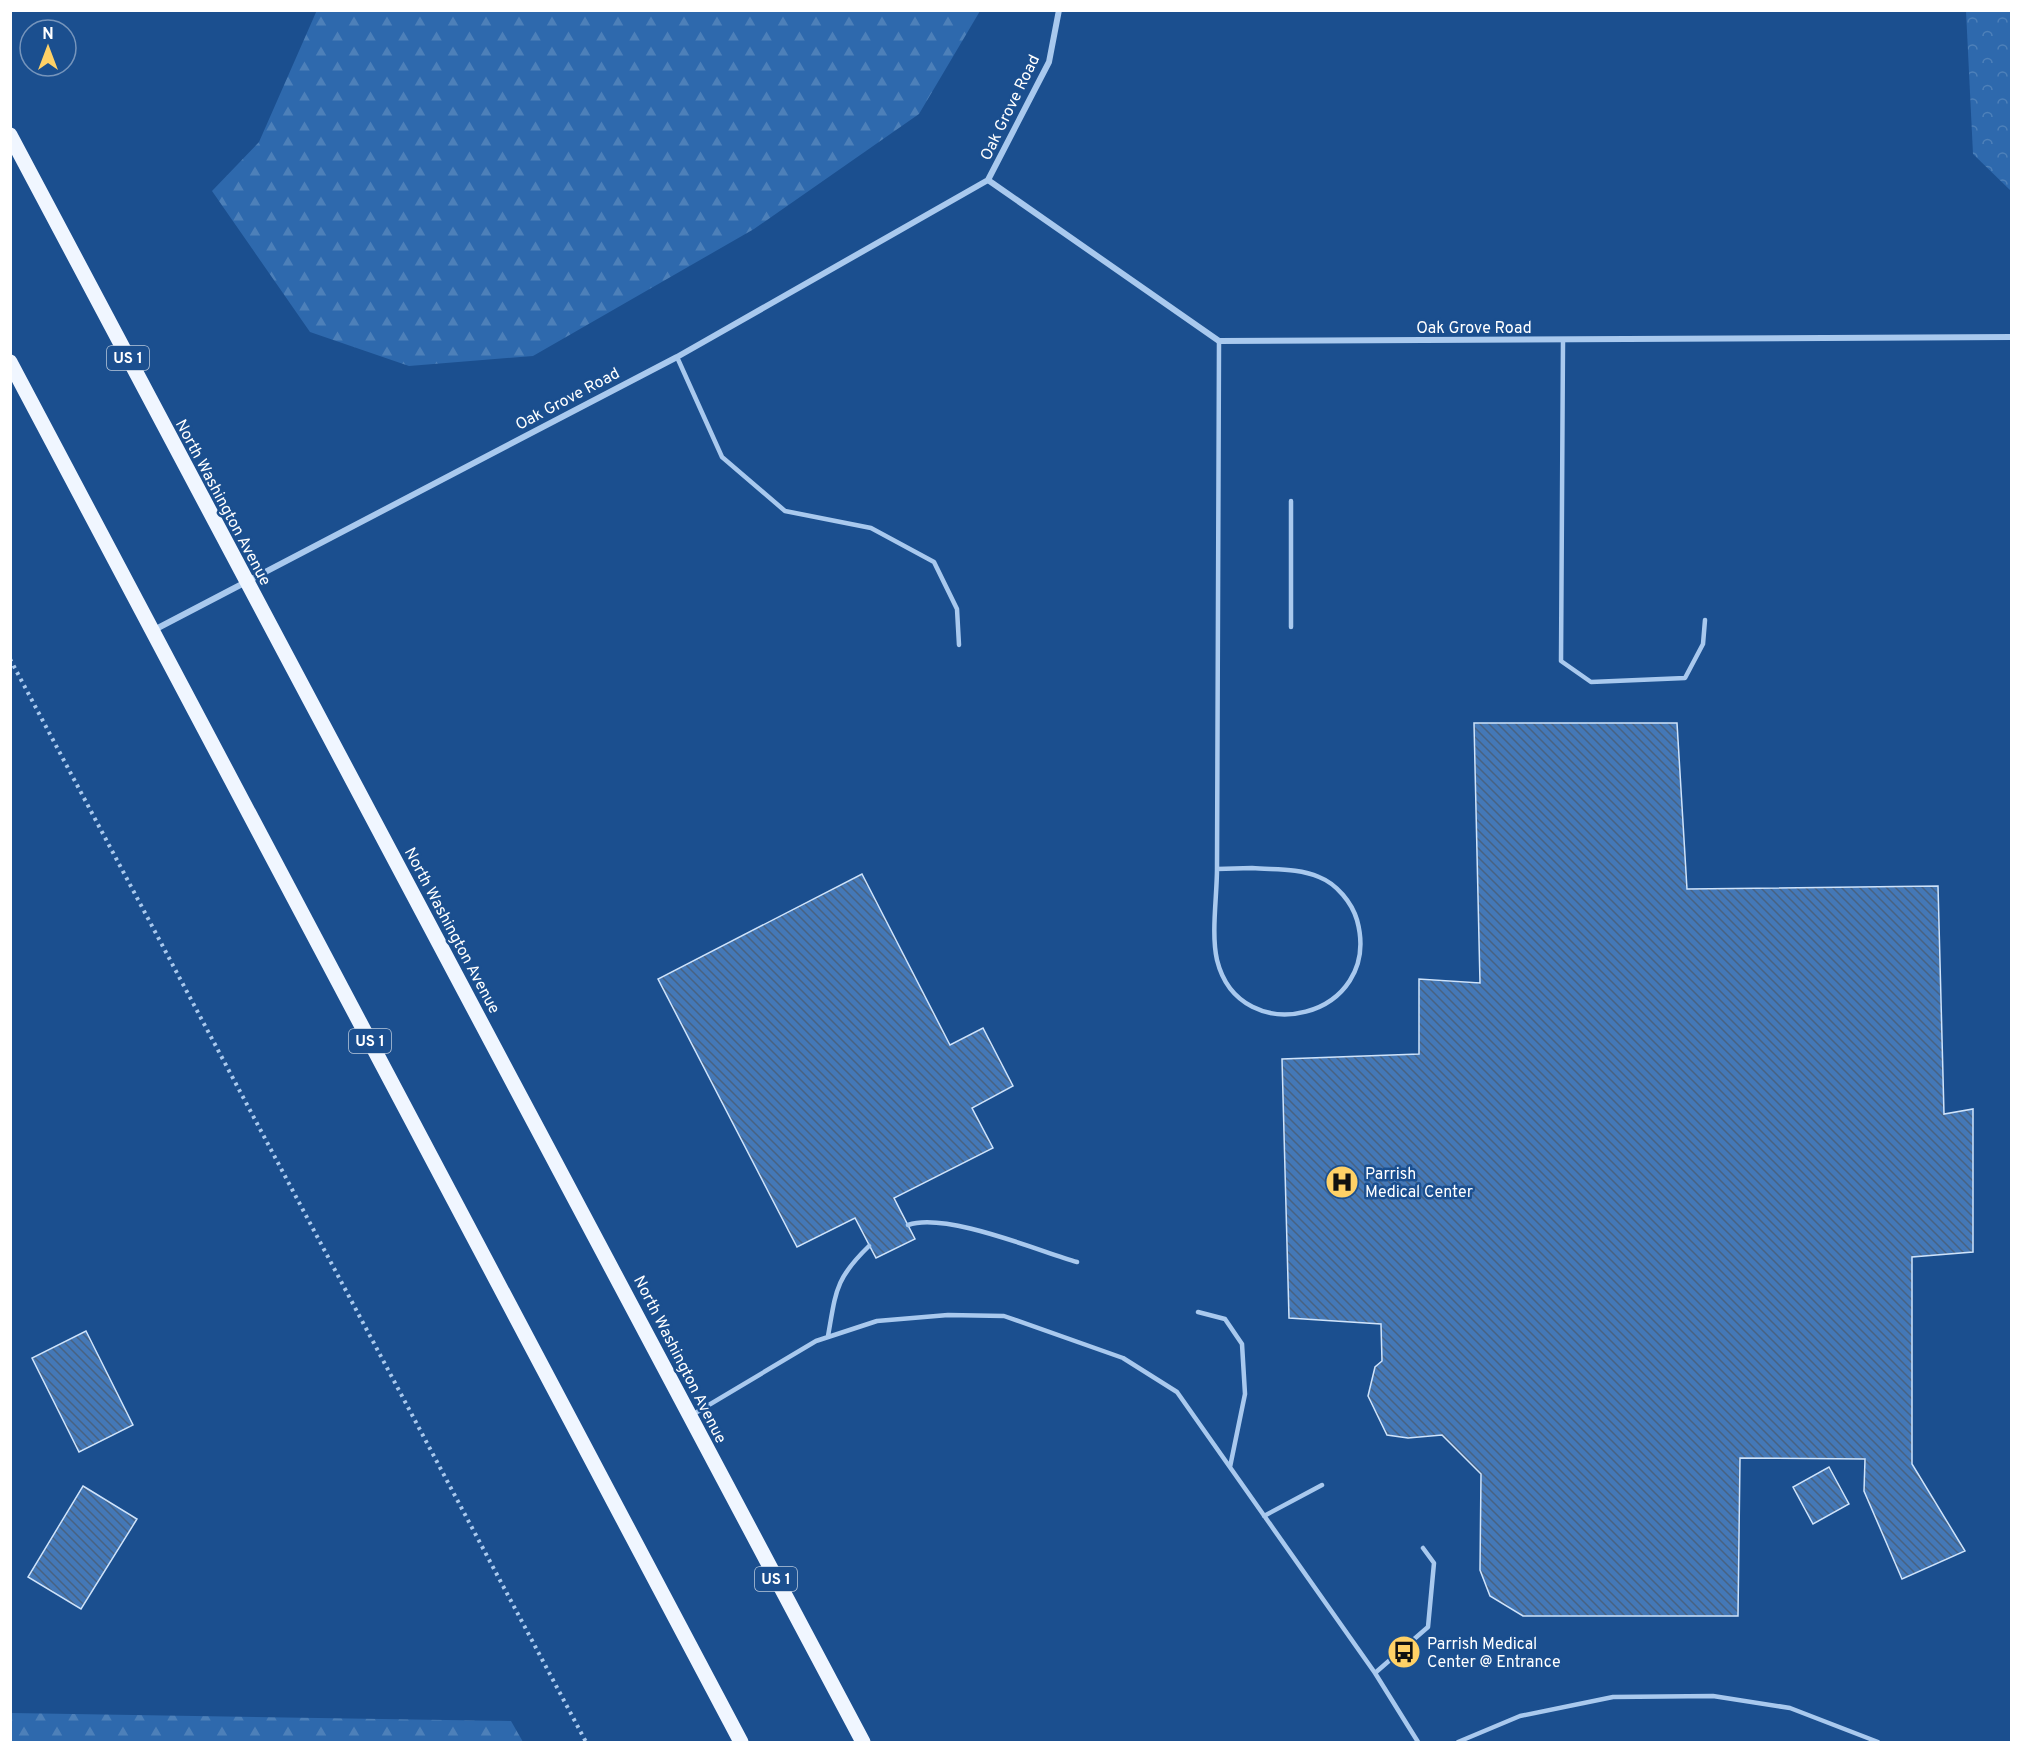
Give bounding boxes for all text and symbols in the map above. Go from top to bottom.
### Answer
north arrow [18,18,78,78]
text: N [42,25,54,45]
street label: Oak Grove Road [977,52,1045,164]
street label: Oak Grove Road [1416,319,1532,339]
road number: US 1 [107,346,149,370]
street label: Oak Grove Road [512,364,624,436]
street label: North Washington Avenue [170,416,275,590]
street label: North Washington Avenue [399,844,504,1018]
road number: US 1 [349,1029,391,1053]
hospital icon: Parrish Medical Center [1324,1164,1360,1200]
place label: Parrish Medical Center [1365,1165,1473,1203]
street label: North Washington Avenue [628,1273,730,1447]
road number: US 1 [755,1567,797,1591]
bus stop icon: Parrish Medical Center @ Entrance [1386,1634,1422,1670]
place label: Parrish Medical Center @ Entrance [1427,1635,1561,1673]

